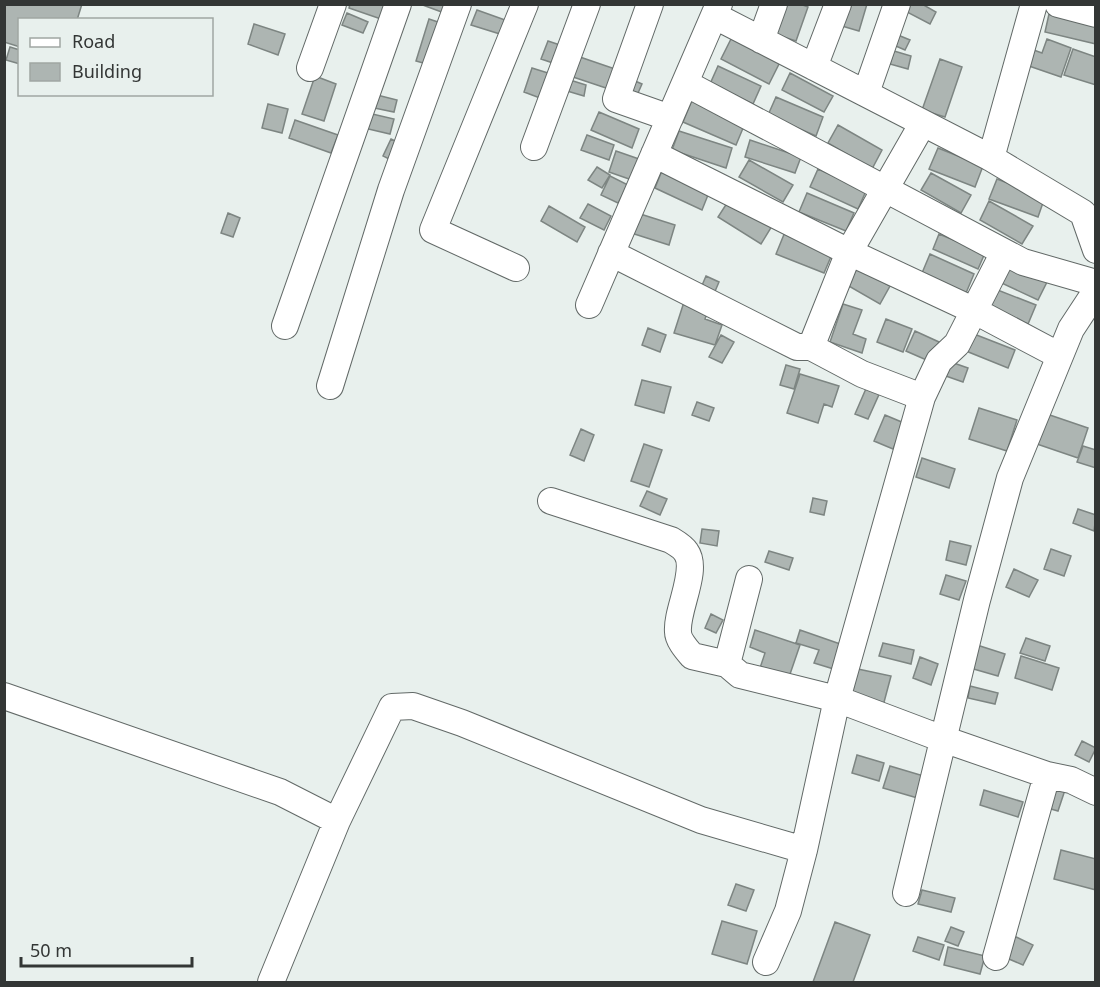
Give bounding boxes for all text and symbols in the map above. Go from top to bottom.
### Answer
legend [18,18,213,96]
text: Road [72,29,115,53]
text: Building [72,59,142,83]
scale bar [21,930,192,968]
text: 50 m [30,938,72,962]

